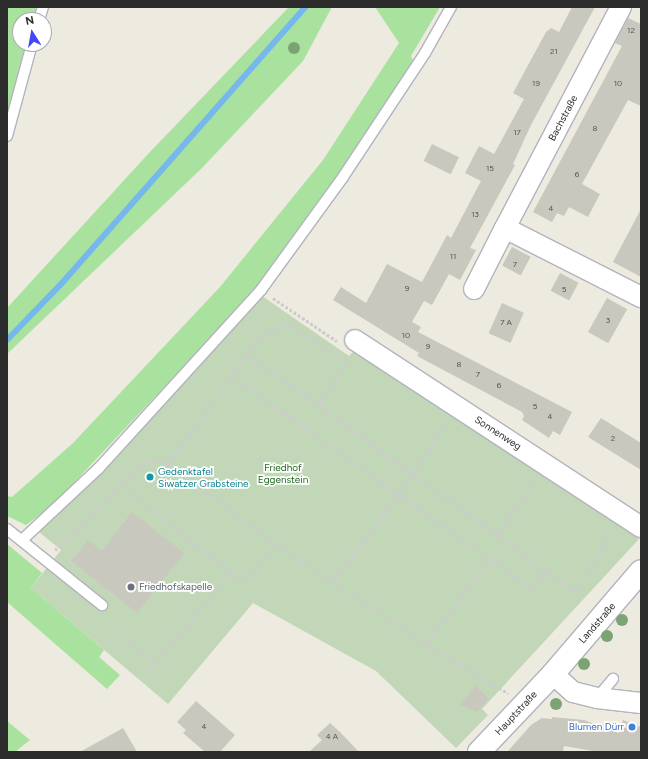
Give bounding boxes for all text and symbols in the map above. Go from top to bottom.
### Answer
north arrow [12,12,52,52]
text: N [24,14,35,28]
house number: 12 [627,26,635,36]
house number: 21 [550,47,558,57]
house number: 19 [532,79,540,89]
house number: 10 [614,79,622,89]
street label: Bachstraße [546,93,580,143]
house number: 8 [593,124,597,134]
house number: 17 [513,128,521,138]
house number: 15 [486,164,494,174]
house number: 6 [575,170,579,180]
house number: 4 [549,204,553,214]
house number: 13 [471,210,479,220]
house number: 11 [450,252,456,262]
house number: 7 [513,260,517,270]
house number: 9 [405,284,409,294]
house number: 5 [562,285,566,295]
house number: 3 [606,316,610,326]
house number: 7 A [500,318,512,328]
house number: 10 [402,331,410,341]
house number: 9 [426,342,430,352]
house number: 8 [457,360,461,370]
house number: 7 [476,370,480,380]
house number: 6 [497,381,501,391]
house number: 5 [533,402,537,412]
house number: 4 [548,412,552,422]
street label: Sonnenweg [472,414,524,452]
house number: 2 [611,434,615,444]
park label: Friedhof Eggenstein [258,461,308,484]
place label: Gedenktafel Siwatzer Grabsteine [158,465,248,488]
marker: Gedenktafel Siwatzer Grabsteine [145,472,155,482]
place label: Friedhofskapelle [139,581,212,593]
marker: Friedhofskapelle [126,582,136,592]
street label: Landstraße [576,600,618,646]
street label: Hauptstraße [493,688,539,738]
place label: Blumen Dürr [569,721,624,733]
house number: 4 [202,722,206,732]
marker: Blumen Dürr [627,722,637,732]
house number: 4 A [326,732,338,742]

